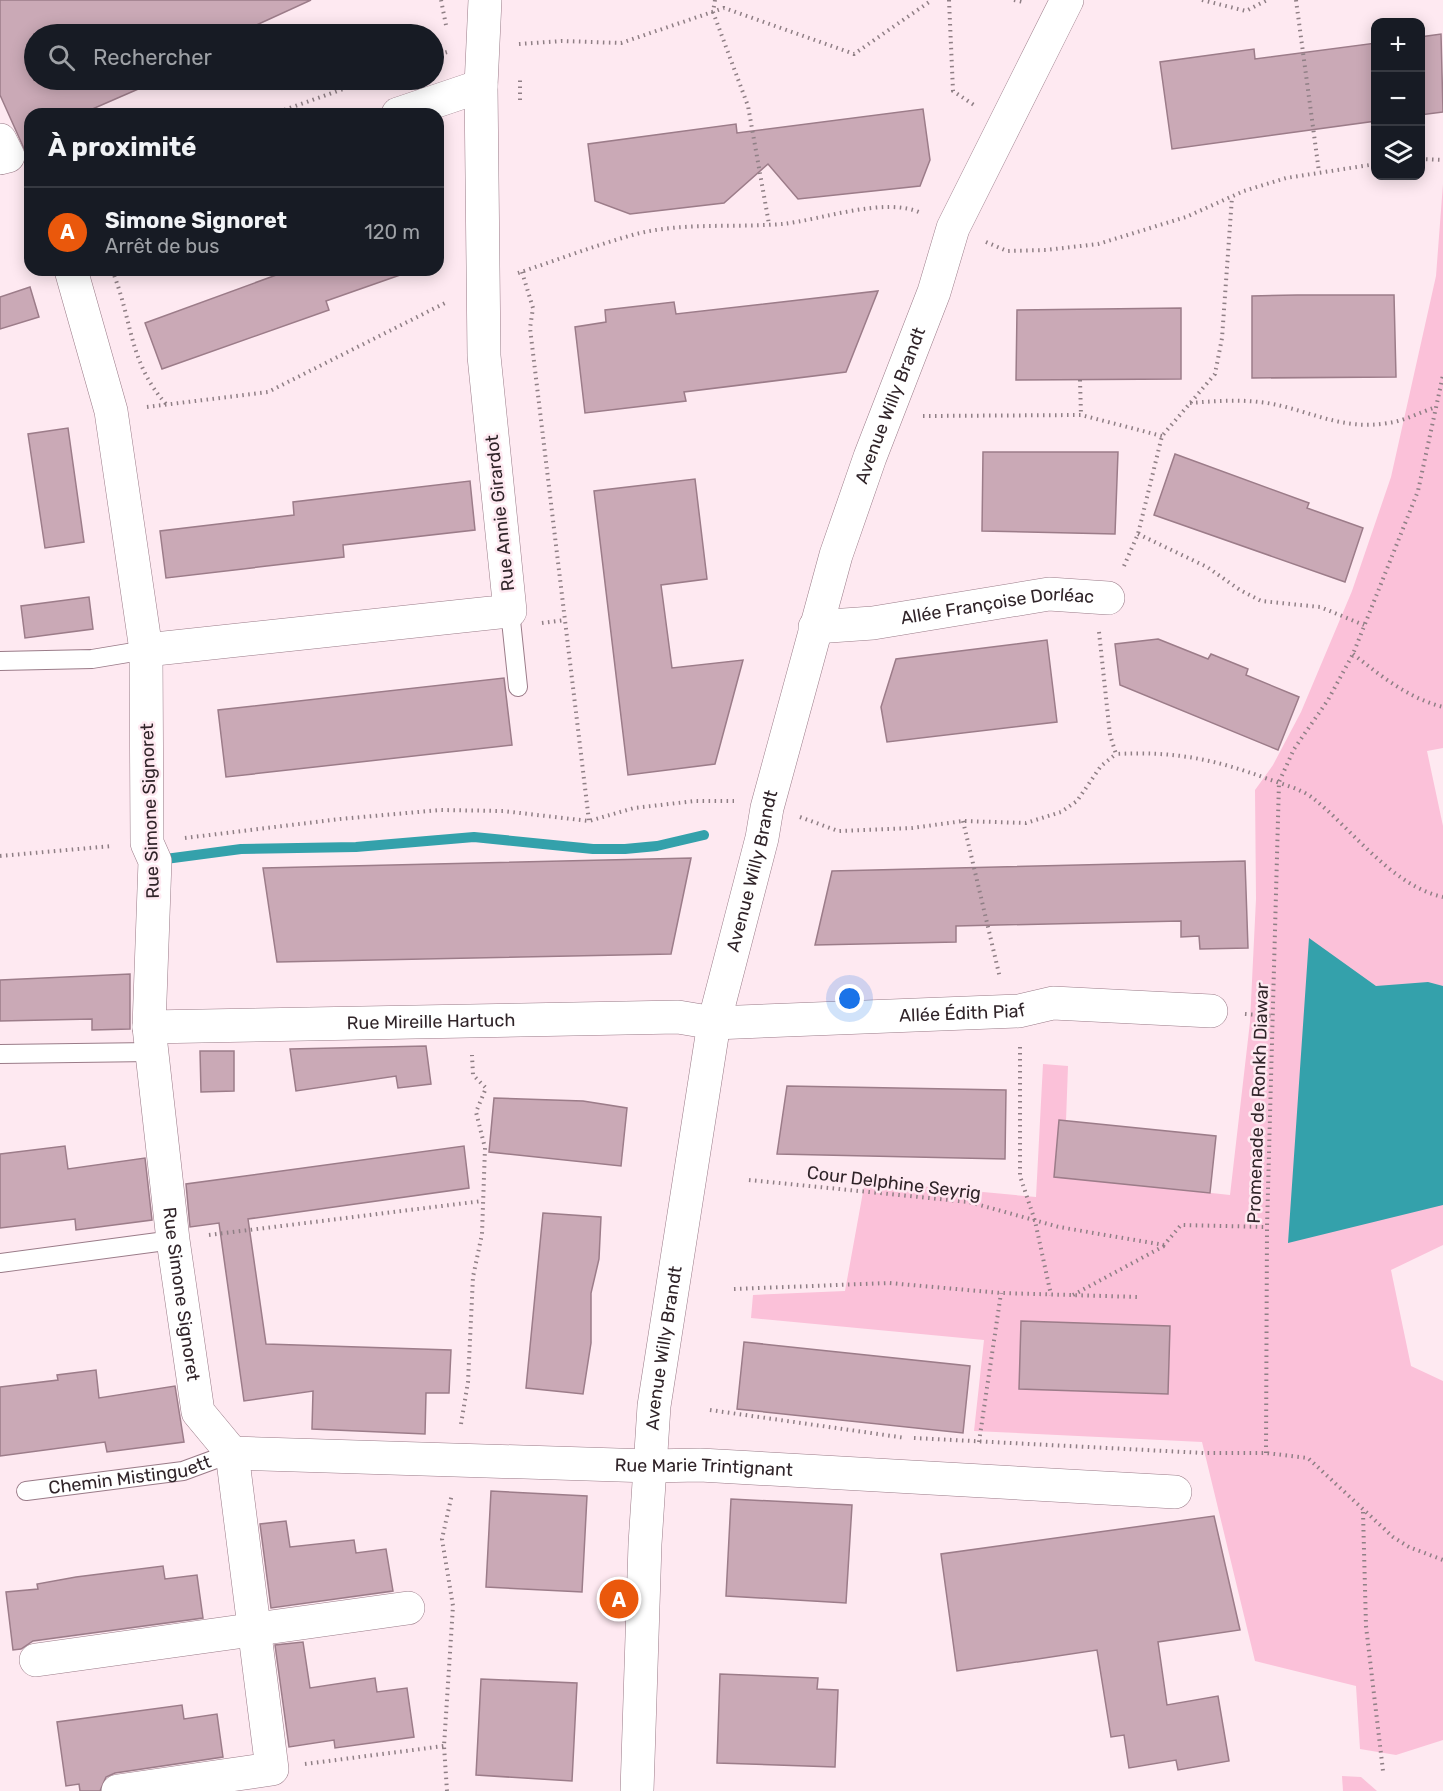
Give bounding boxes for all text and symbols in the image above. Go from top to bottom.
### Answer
map controls [1371,18,1425,180]
button: + [1371,18,1425,72]
search box [24,24,444,90]
icon: search [45,41,78,74]
text: Rechercher [93,44,212,71]
button: − [1371,72,1425,126]
button: layers [1371,126,1425,180]
text: À proximité [48,132,197,163]
text: Simone Signoret [105,207,287,234]
text: A [60,220,75,244]
text: 120 m [364,220,420,244]
text: Arrêt de bus [105,234,219,258]
street label: Avenue Willy Brandt [851,324,930,487]
street label: Rue Annie Girardot [481,434,519,592]
street label: Allée Françoise Dorléac [899,582,1095,629]
street label: Rue Simone Signoret [136,723,164,899]
street label: Avenue Willy Brandt [722,787,782,954]
street label: Promenade de Ronkh Diawar [1243,982,1273,1224]
your location [835,984,864,1013]
street label: Allée Édith Piaf [899,999,1028,1027]
street label: Rue Mireille Hartuch [346,1009,515,1034]
street label: Cour Delphine Seyrig [806,1161,982,1205]
street label: Rue Simone Signoret [158,1206,204,1383]
street label: Avenue Willy Brandt [641,1264,687,1431]
street label: Chemin Mistinguett [47,1451,214,1499]
street label: Rue Marie Trintignant [614,1454,793,1481]
pin: A [600,1576,638,1622]

